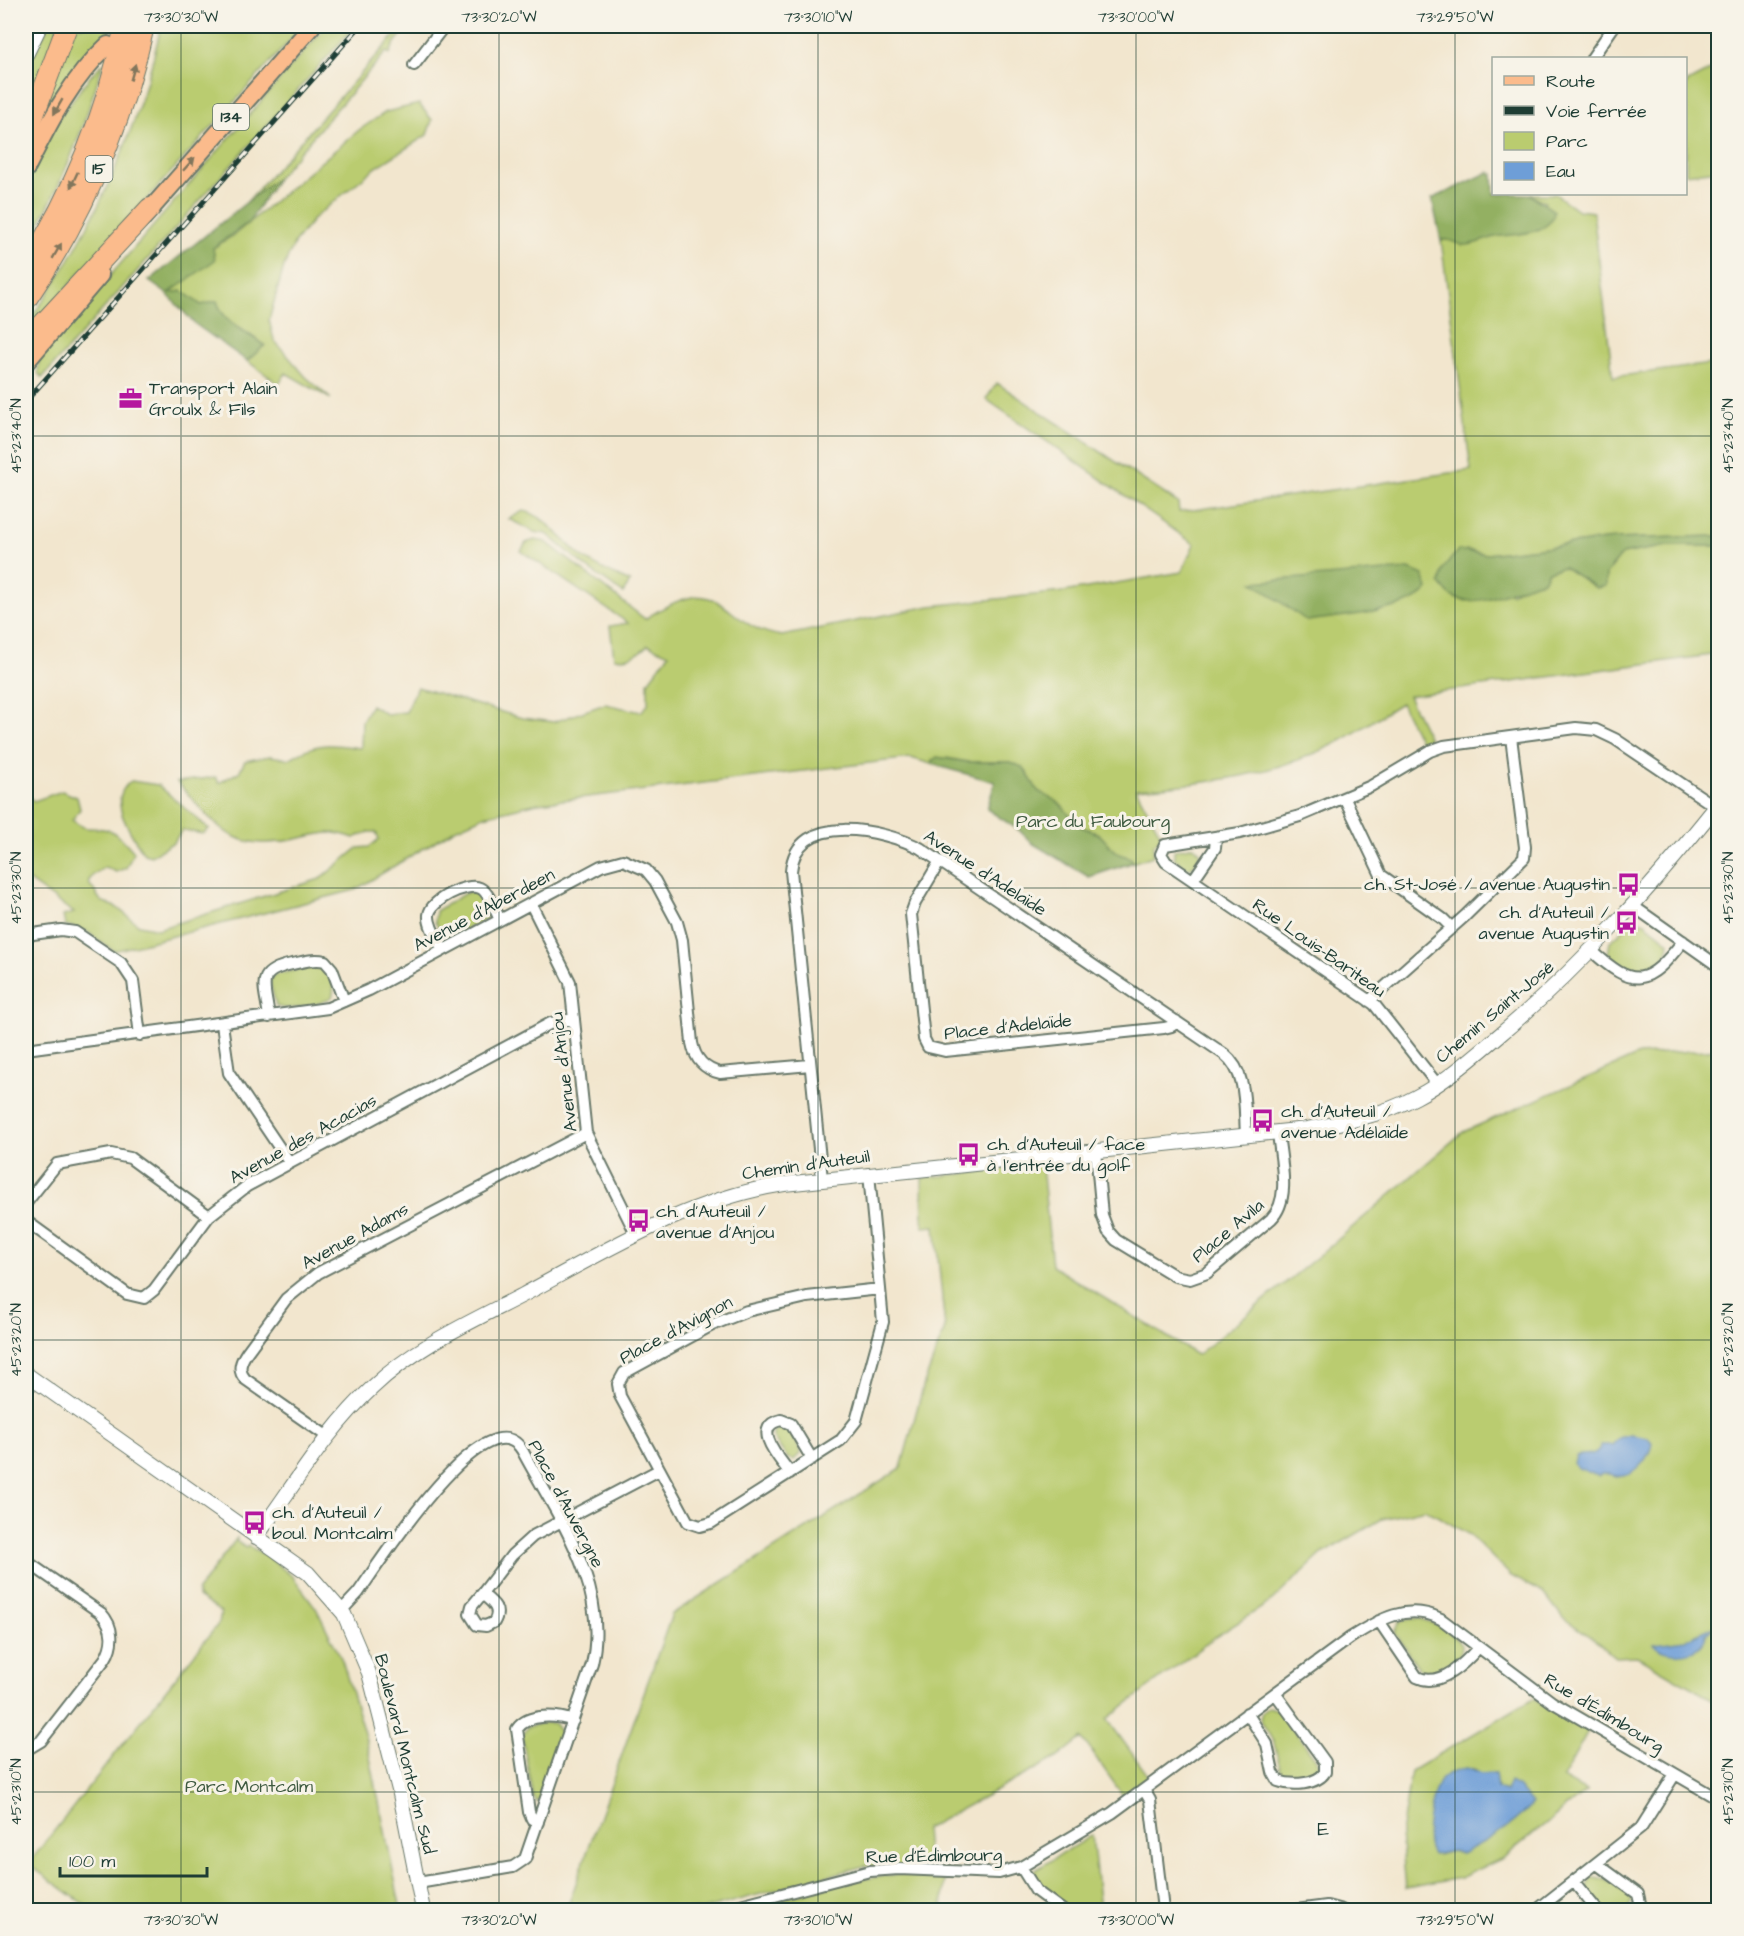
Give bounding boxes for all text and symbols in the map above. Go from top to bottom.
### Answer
text: 73°30'30"W [144,7,218,28]
text: 73°30'20"W [461,7,537,28]
text: 73°30'10"W [784,7,852,28]
text: 73°30'00"W [1098,7,1174,28]
text: 73°29'50"W [1416,7,1494,28]
legend [1492,57,1687,195]
one-way arrow [129,63,138,81]
text: Route [1546,69,1595,94]
one-way arrow [54,98,64,115]
text: Voie ferrée [1546,99,1647,124]
road number: 134 [213,104,249,130]
text: Parc [1546,129,1588,154]
road number: 15 [86,156,112,182]
one-way arrow [182,156,195,172]
text: Eau [1546,159,1575,184]
one-way arrow [69,172,78,189]
one-way arrow [52,242,62,259]
place label: Transport Alain Groulx & Fils [149,376,277,422]
office icon: Transport Alain Groulx & Fils [118,385,144,411]
text: 45°23'40"N [6,398,27,474]
text: 45°23'40"N [1718,398,1739,474]
park label: Parc du Faubourg [1016,809,1170,835]
street label: Avenue d'Adelaïde [919,824,1052,922]
text: 45°23'30"N [6,852,27,924]
text: 45°23'30"N [1718,852,1739,924]
street label: Avenue d'Aberdeen [409,862,559,958]
bus stop icon: ch. St-José / avenue Augustin [1615,871,1641,897]
place label: ch. St-José / avenue Augustin [1364,872,1610,898]
street label: Rue Louis-Bariteau [1247,892,1391,1004]
place label: ch. d'Auteuil / avenue Augustin [1479,900,1609,947]
bus stop icon: ch. d'Auteuil / avenue Augustin [1614,909,1640,935]
street label: Chemin Saint-José [1430,955,1560,1069]
street label: Place d'Adelaïde [943,1008,1073,1046]
street label: Avenue d'Anjou [544,1011,584,1133]
street label: Avenue des Acacias [225,1088,381,1190]
place label: ch. d'Auteuil / avenue Adélaïde [1281,1099,1409,1145]
bus stop icon: ch. d'Auteuil / avenue Adélaïde [1250,1108,1276,1134]
place label: ch. d'Auteuil / face à l'entrée du golf [987,1132,1145,1179]
bus stop icon: ch. d'Auteuil / face à l'entrée du golf [956,1141,982,1167]
street label: Chemin d'Auteuil [740,1144,872,1186]
street label: Place Avila [1186,1193,1270,1269]
street label: Avenue Adams [297,1196,413,1276]
place label: ch. d'Auteuil / avenue d'Anjou [656,1199,774,1245]
bus stop icon: ch. d'Auteuil / avenue d'Anjou [625,1208,651,1234]
street label: Place d'Avignon [615,1290,738,1371]
text: 45°23'20"N [6,1303,27,1377]
text: 45°23'20"N [1718,1303,1739,1377]
street label: Place d'Auvergne [521,1436,610,1573]
place label: ch. d'Auteuil / boul. Montcalm [272,1500,393,1546]
bus stop icon: ch. d'Auteuil / boul. Montcalm [241,1509,267,1535]
street label: Boulevard Montcalm Sud [368,1651,442,1857]
street label: Rue d'Édimbourg [1539,1667,1669,1760]
text: 45°23'10"N [6,1758,27,1826]
text: 45°23'10"N [1718,1758,1739,1826]
park label: Parc Montcalm [185,1774,313,1799]
district label: E [1317,1815,1331,1843]
scale bar [60,1840,207,1878]
street label: Rue d'Édimbourg [866,1842,1002,1871]
text: 100 m [69,1849,115,1874]
text: 73°30'30"W [144,1910,218,1931]
text: 73°30'20"W [461,1910,537,1931]
text: 73°30'10"W [784,1910,852,1931]
text: 73°30'00"W [1098,1910,1174,1931]
text: 73°29'50"W [1416,1910,1494,1931]

